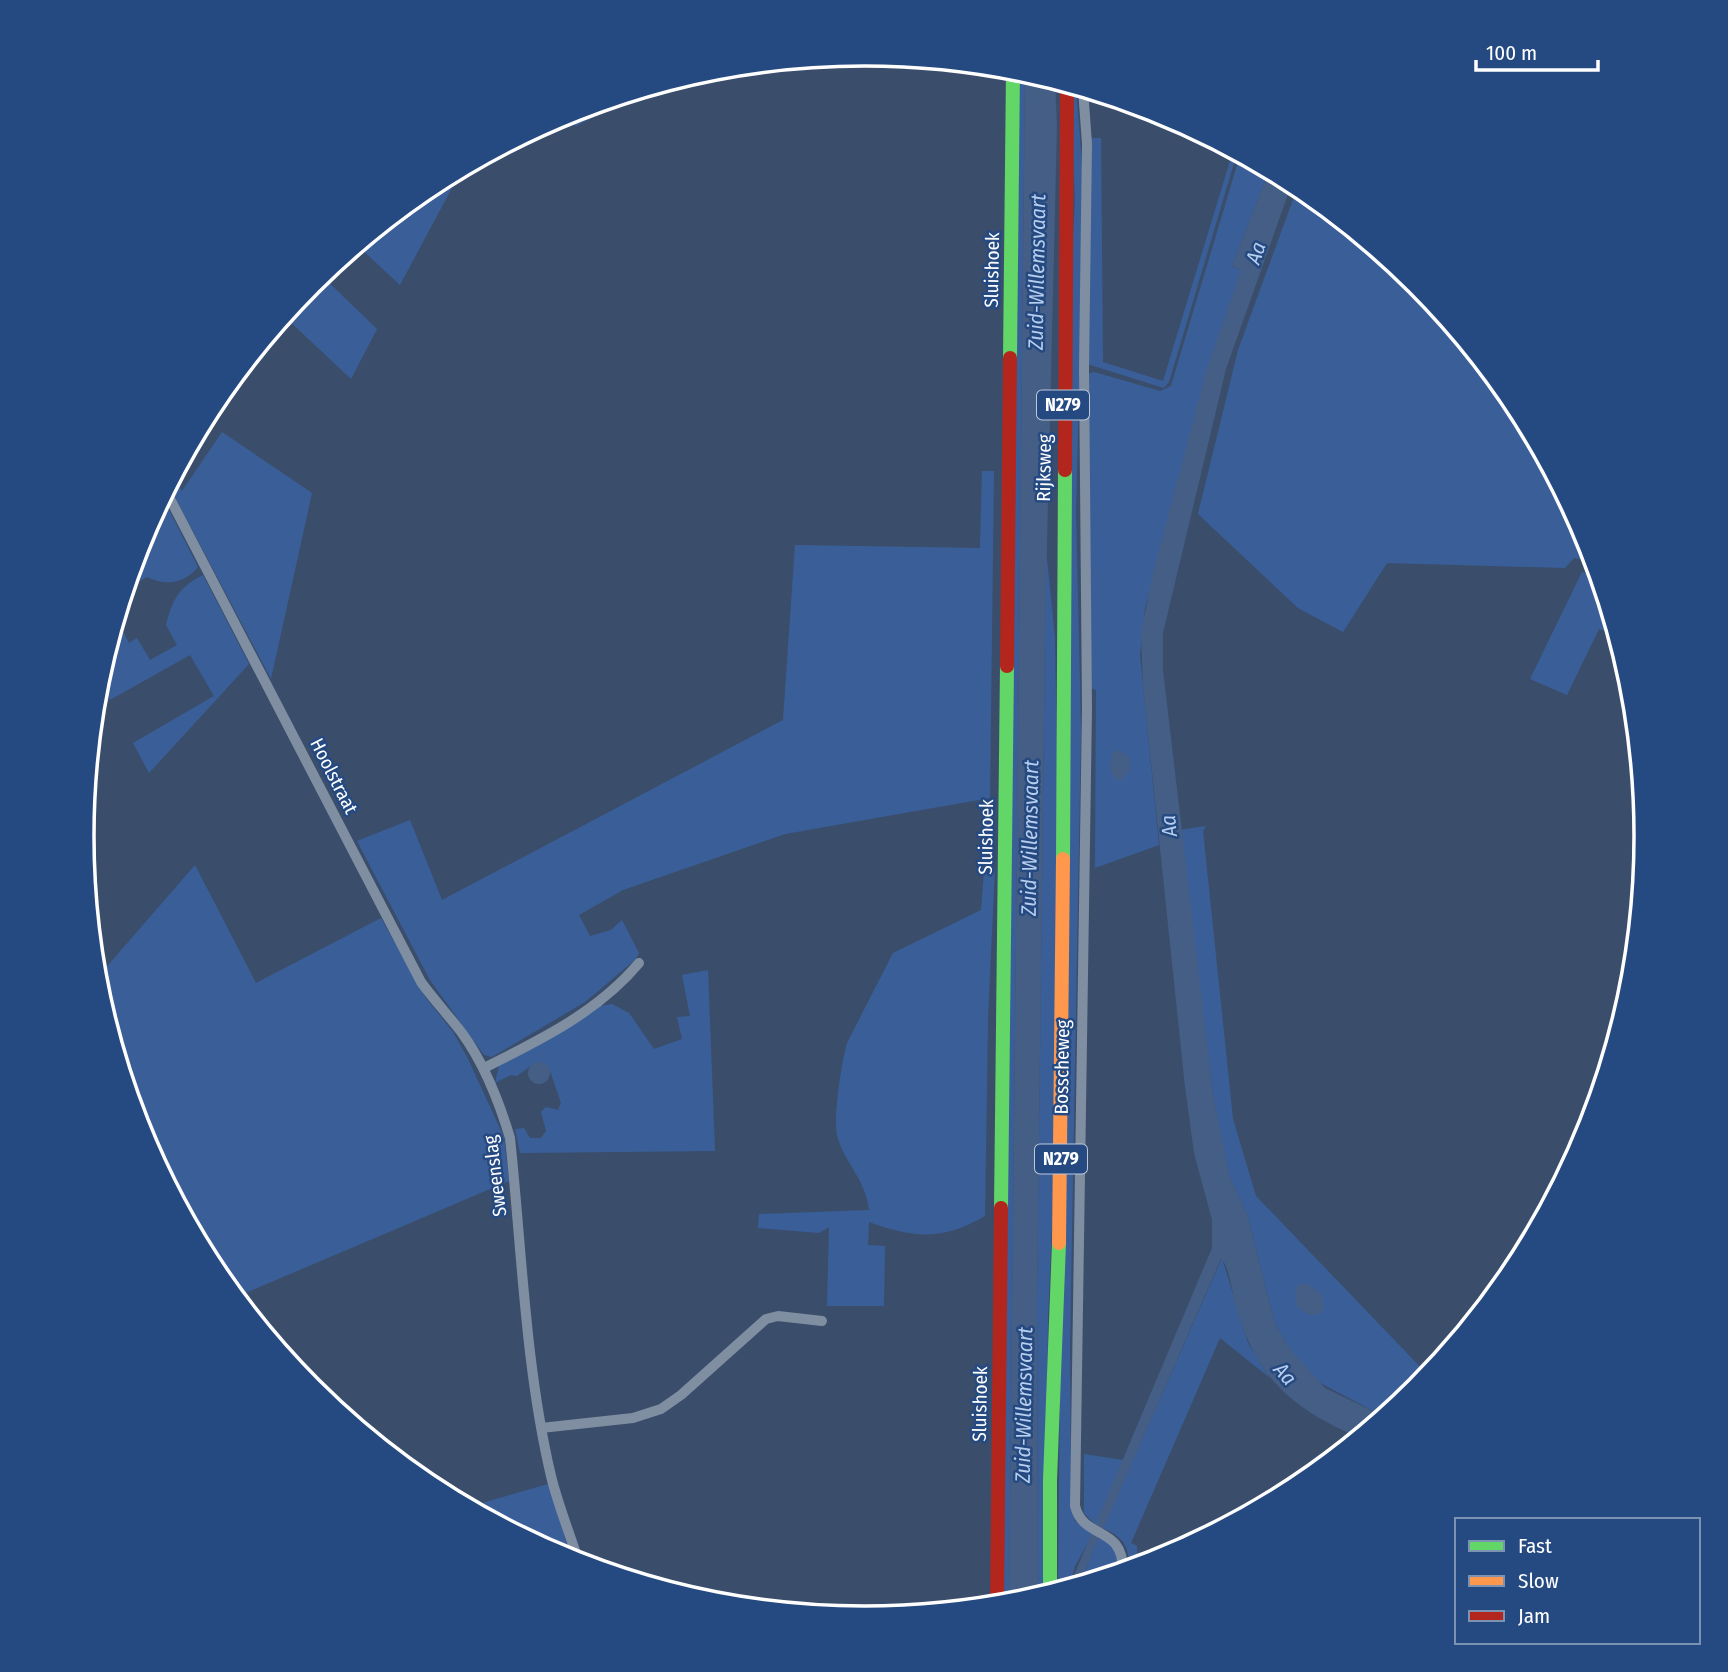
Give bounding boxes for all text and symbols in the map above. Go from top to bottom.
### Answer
scale bar [1476,28,1598,72]
text: 100 m [1486,40,1537,66]
water label: Zuid-Willemsvaart [1023,194,1051,351]
street label: Sluishoek [980,232,1004,308]
water label: Aa [1240,238,1272,268]
road number: N279 [1037,390,1089,419]
street label: Rijksweg [1032,434,1056,502]
street label: Hoolstraat [305,734,363,818]
water label: Zuid-Willemsvaart [1016,760,1044,917]
street label: Sluishoek [974,799,998,875]
water label: Aa [1155,814,1183,839]
street label: Bosscheweg [1050,1019,1074,1115]
street label: Sweenslag [479,1134,511,1218]
road number: N279 [1035,1144,1087,1174]
water label: Zuid-Willemsvaart [1010,1327,1038,1484]
water label: Aa [1267,1356,1302,1391]
street label: Sluishoek [968,1366,992,1442]
legend [1455,1518,1700,1644]
text: Fast [1518,1533,1552,1559]
text: Slow [1518,1568,1559,1594]
text: Jam [1518,1603,1550,1629]

